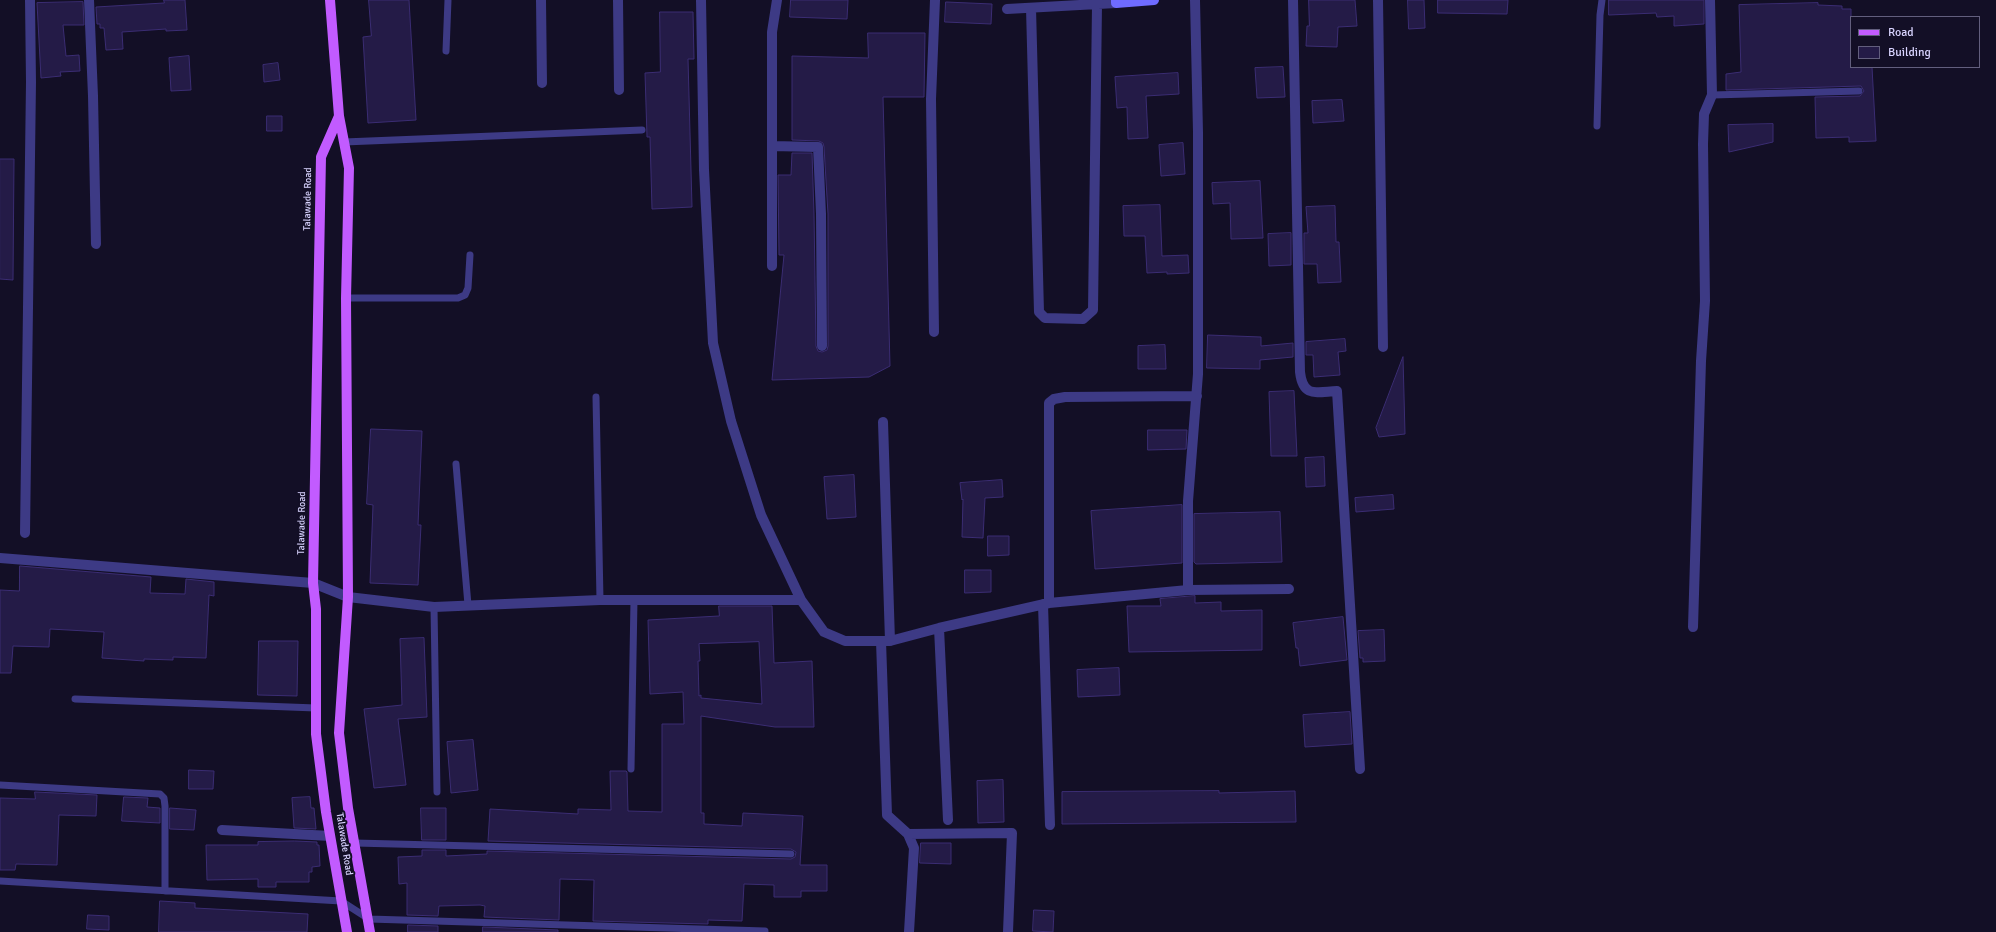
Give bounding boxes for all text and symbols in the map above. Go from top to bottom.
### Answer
legend [1850,16,1980,68]
text: Road [1888,25,1914,40]
text: Building [1888,45,1931,60]
street label: Talawade Road [301,167,315,231]
street label: Talawade Road [295,491,309,555]
street label: Talawade Road [333,812,355,876]

